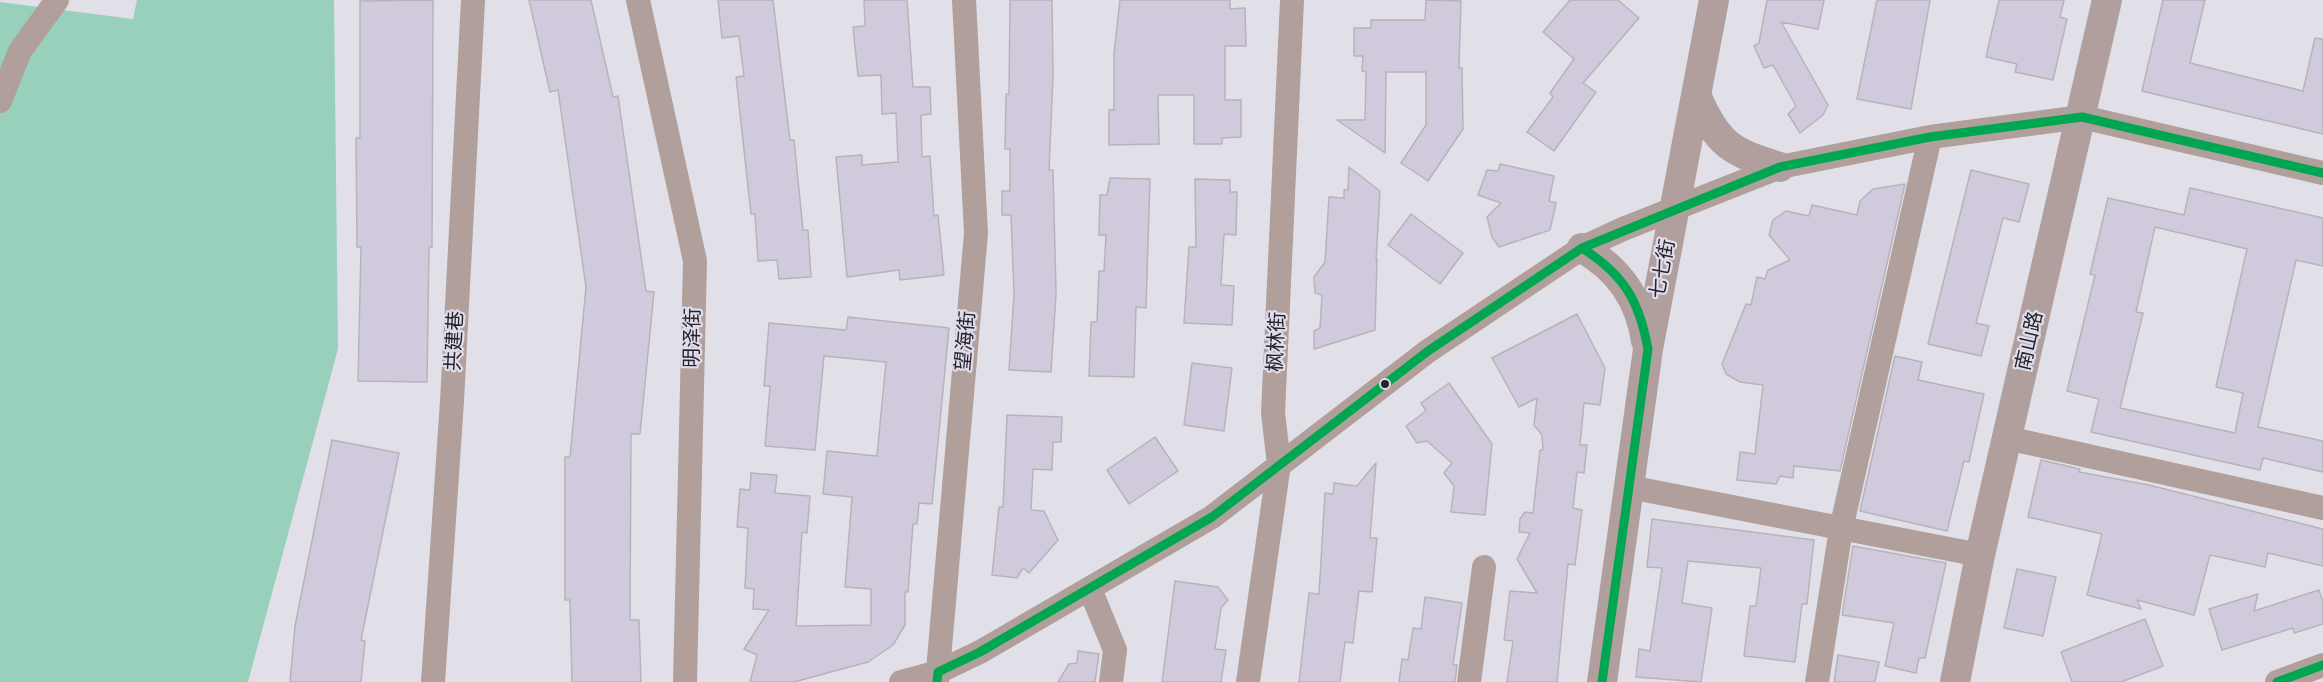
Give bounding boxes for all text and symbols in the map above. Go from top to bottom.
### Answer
street label: 七七街 [1645,237,1681,301]
street label: 明泽街 [680,308,706,368]
street label: 南山路 [2012,309,2048,373]
street label: 共建巷 [441,310,469,372]
street label: 望海街 [951,310,981,372]
street label: 枫林街 [1263,311,1291,373]
unlabelled marker [1379,378,1391,390]

